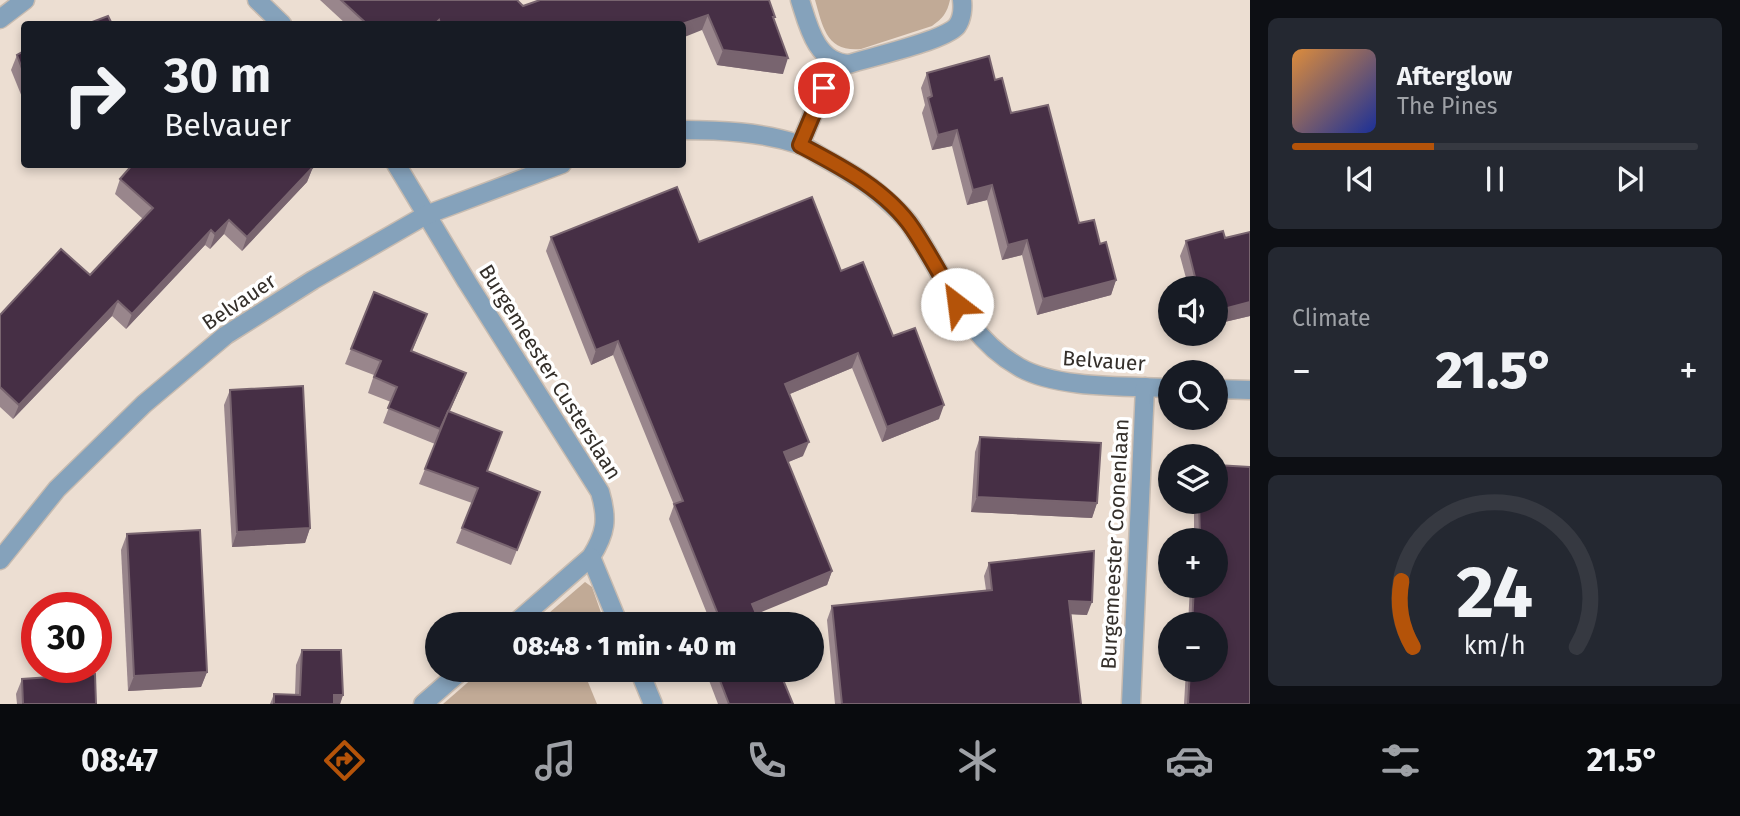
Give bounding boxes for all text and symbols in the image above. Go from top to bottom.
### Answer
text: 30 m [164,46,271,105]
icon: right [49,49,140,140]
pin [794,58,854,118]
text: Afterglow [1397,61,1512,92]
icon: arrive [805,69,843,107]
text: The Pines [1397,92,1498,120]
text: Belvauer [164,106,291,144]
icon: previous [1341,160,1379,198]
icon: pause [1476,160,1514,198]
icon: next [1611,160,1649,198]
street label: Burgemeester Custerslaan [473,260,627,484]
position arrow [920,267,994,341]
street label: Belvauer [197,268,281,336]
map controls [1158,276,1228,682]
button: sound [1158,276,1228,346]
text: Climate [1292,304,1371,332]
text: 21.5° [1436,339,1554,402]
street label: Belvauer [1062,345,1146,377]
text: − [1292,348,1311,394]
text: + [1679,348,1698,394]
button: search [1158,360,1228,430]
street label: Burgemeester Coonenlaan [1095,418,1135,670]
button: layers [1158,444,1228,514]
button: + [1158,528,1228,598]
text: 24 [1457,549,1533,636]
speed limit sign: 30 [21,592,112,683]
button: − [1158,612,1228,682]
text: km/h [1464,630,1526,660]
text: 08:48 · 1 min · 40 m [513,631,736,662]
icon: directions [320,736,369,785]
icon: music [531,736,580,785]
icon: phone [742,736,791,785]
icon: climate [953,736,1002,785]
icon: car [1165,736,1214,785]
icon: filters [1376,736,1425,785]
text: 08:47 [81,741,158,779]
text: 21.5° [1587,741,1659,779]

